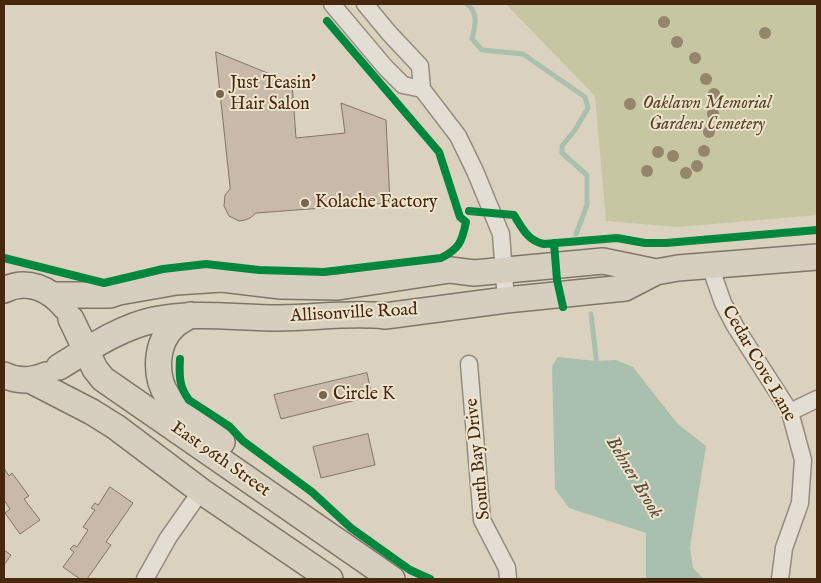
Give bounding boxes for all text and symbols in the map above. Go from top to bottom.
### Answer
place label: Just Teasin' Hair Salon [230,73,316,116]
marker: Just Teasin' Hair Salon [214,88,226,100]
park label: Oaklawn Memorial Gardens Cemetery [643,93,771,136]
place label: Kolache Factory [315,192,438,214]
marker: Kolache Factory [299,197,311,209]
street label: Allisonville Road [290,300,418,328]
street label: Cedar Cove Lane [716,302,800,426]
place label: Circle K [333,384,395,406]
marker: Circle K [317,389,329,401]
street label: South Bay Drive [462,397,496,521]
street label: East 96th Street [166,418,274,502]
water label: Behner Brook [600,433,666,523]

